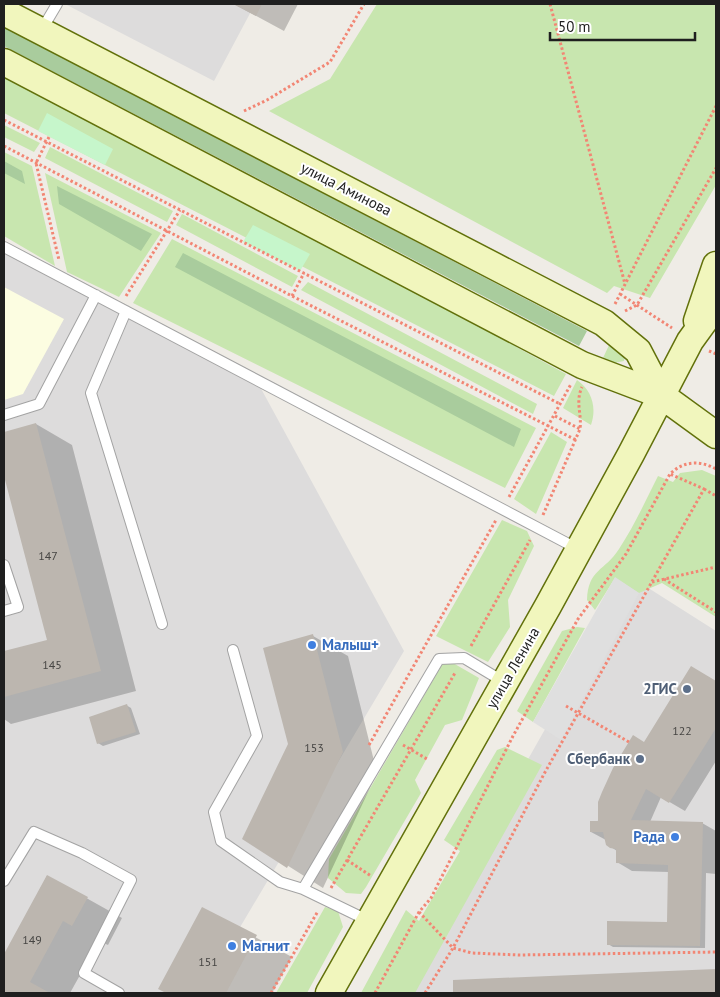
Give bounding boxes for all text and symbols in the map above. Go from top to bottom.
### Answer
scale bar [550,10,695,42]
text: 50 m [558,17,591,36]
street label: улица Аминова [298,158,395,220]
house number: 147 [38,548,58,563]
street label: улица Ленина [482,624,544,712]
place label: Малыш+ [322,635,379,654]
marker: Малыш+ [306,639,318,651]
house number: 145 [42,657,62,672]
place label: 2ГИС [643,679,678,698]
marker: 2ГИС [681,683,693,695]
house number: 122 [672,723,692,738]
house number: 153 [304,740,324,755]
place label: Сбербанк [567,749,631,768]
marker: Сбербанк [634,753,646,765]
place label: Рада [633,827,665,846]
marker: Рада [669,831,681,843]
house number: 149 [22,932,42,947]
place label: Магнит [242,936,290,955]
marker: Магнит [226,940,238,952]
house number: 151 [198,954,218,969]

